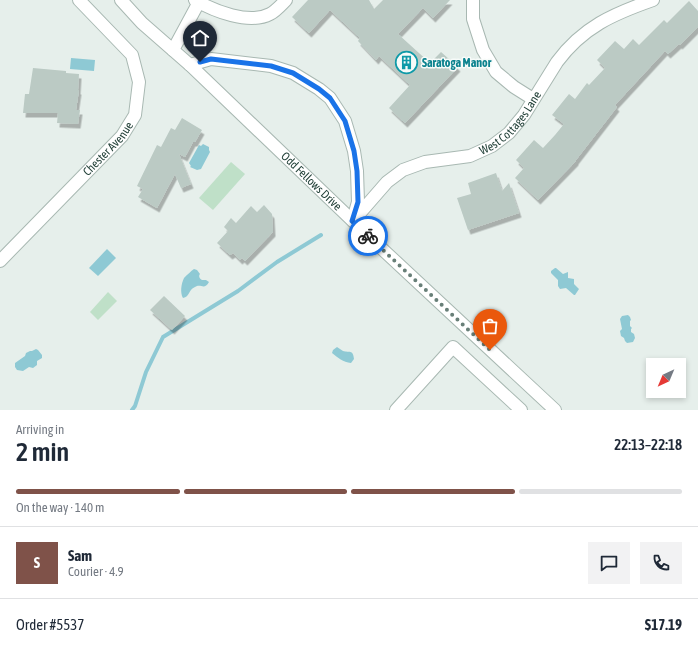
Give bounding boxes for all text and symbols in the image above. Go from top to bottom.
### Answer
pin [183,21,217,62]
icon: home [189,27,211,49]
building icon: Saratoga Manor [393,50,419,76]
place label: Saratoga Manor [422,56,492,70]
street label: West Cottages Lane [477,89,544,158]
street label: Chester Avenue [80,119,136,179]
street label: Odd Fellows Drive [278,149,344,213]
courier [348,216,388,256]
icon: bike [357,225,379,247]
pin [473,309,507,350]
icon: bag [479,315,501,337]
north arrow [646,358,686,398]
map controls [646,358,686,398]
text: Arriving in [16,422,64,437]
text: 22:13–22:18 [614,436,682,453]
text: 2 min [16,437,69,467]
text: On the way · 140 m [16,500,104,515]
button: chat [588,542,630,584]
button: phone [640,542,682,584]
text: Sam [68,547,92,564]
text: S [34,554,40,571]
text: Courier · 4.9 [68,564,124,579]
text: Order #5537 [16,616,84,633]
text: $17.19 [645,616,682,633]

